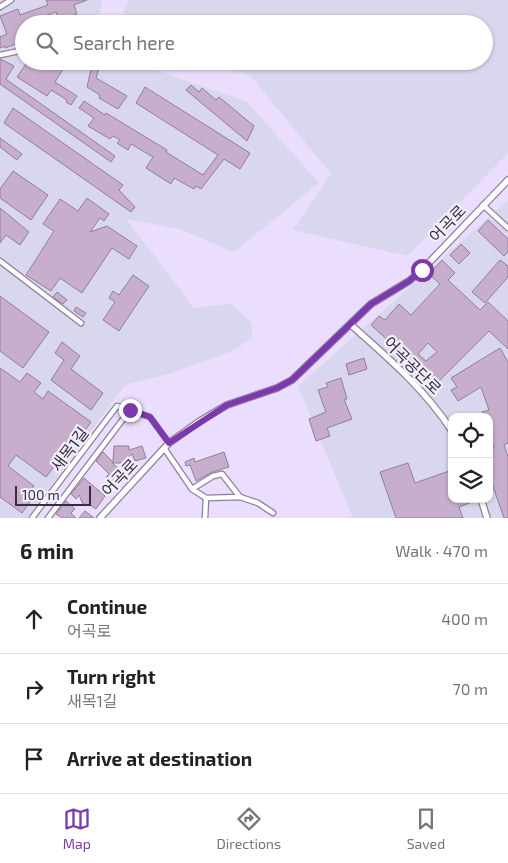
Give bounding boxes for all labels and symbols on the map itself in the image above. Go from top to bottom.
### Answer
street label: 어곡로 [425,200,469,245]
route start [411,259,434,282]
street label: 어곡공단로 [380,332,446,398]
route end [119,399,142,422]
street label: 새목1길 [46,423,92,475]
street label: 어곡로 [97,454,141,500]
scale bar [15,483,91,506]

